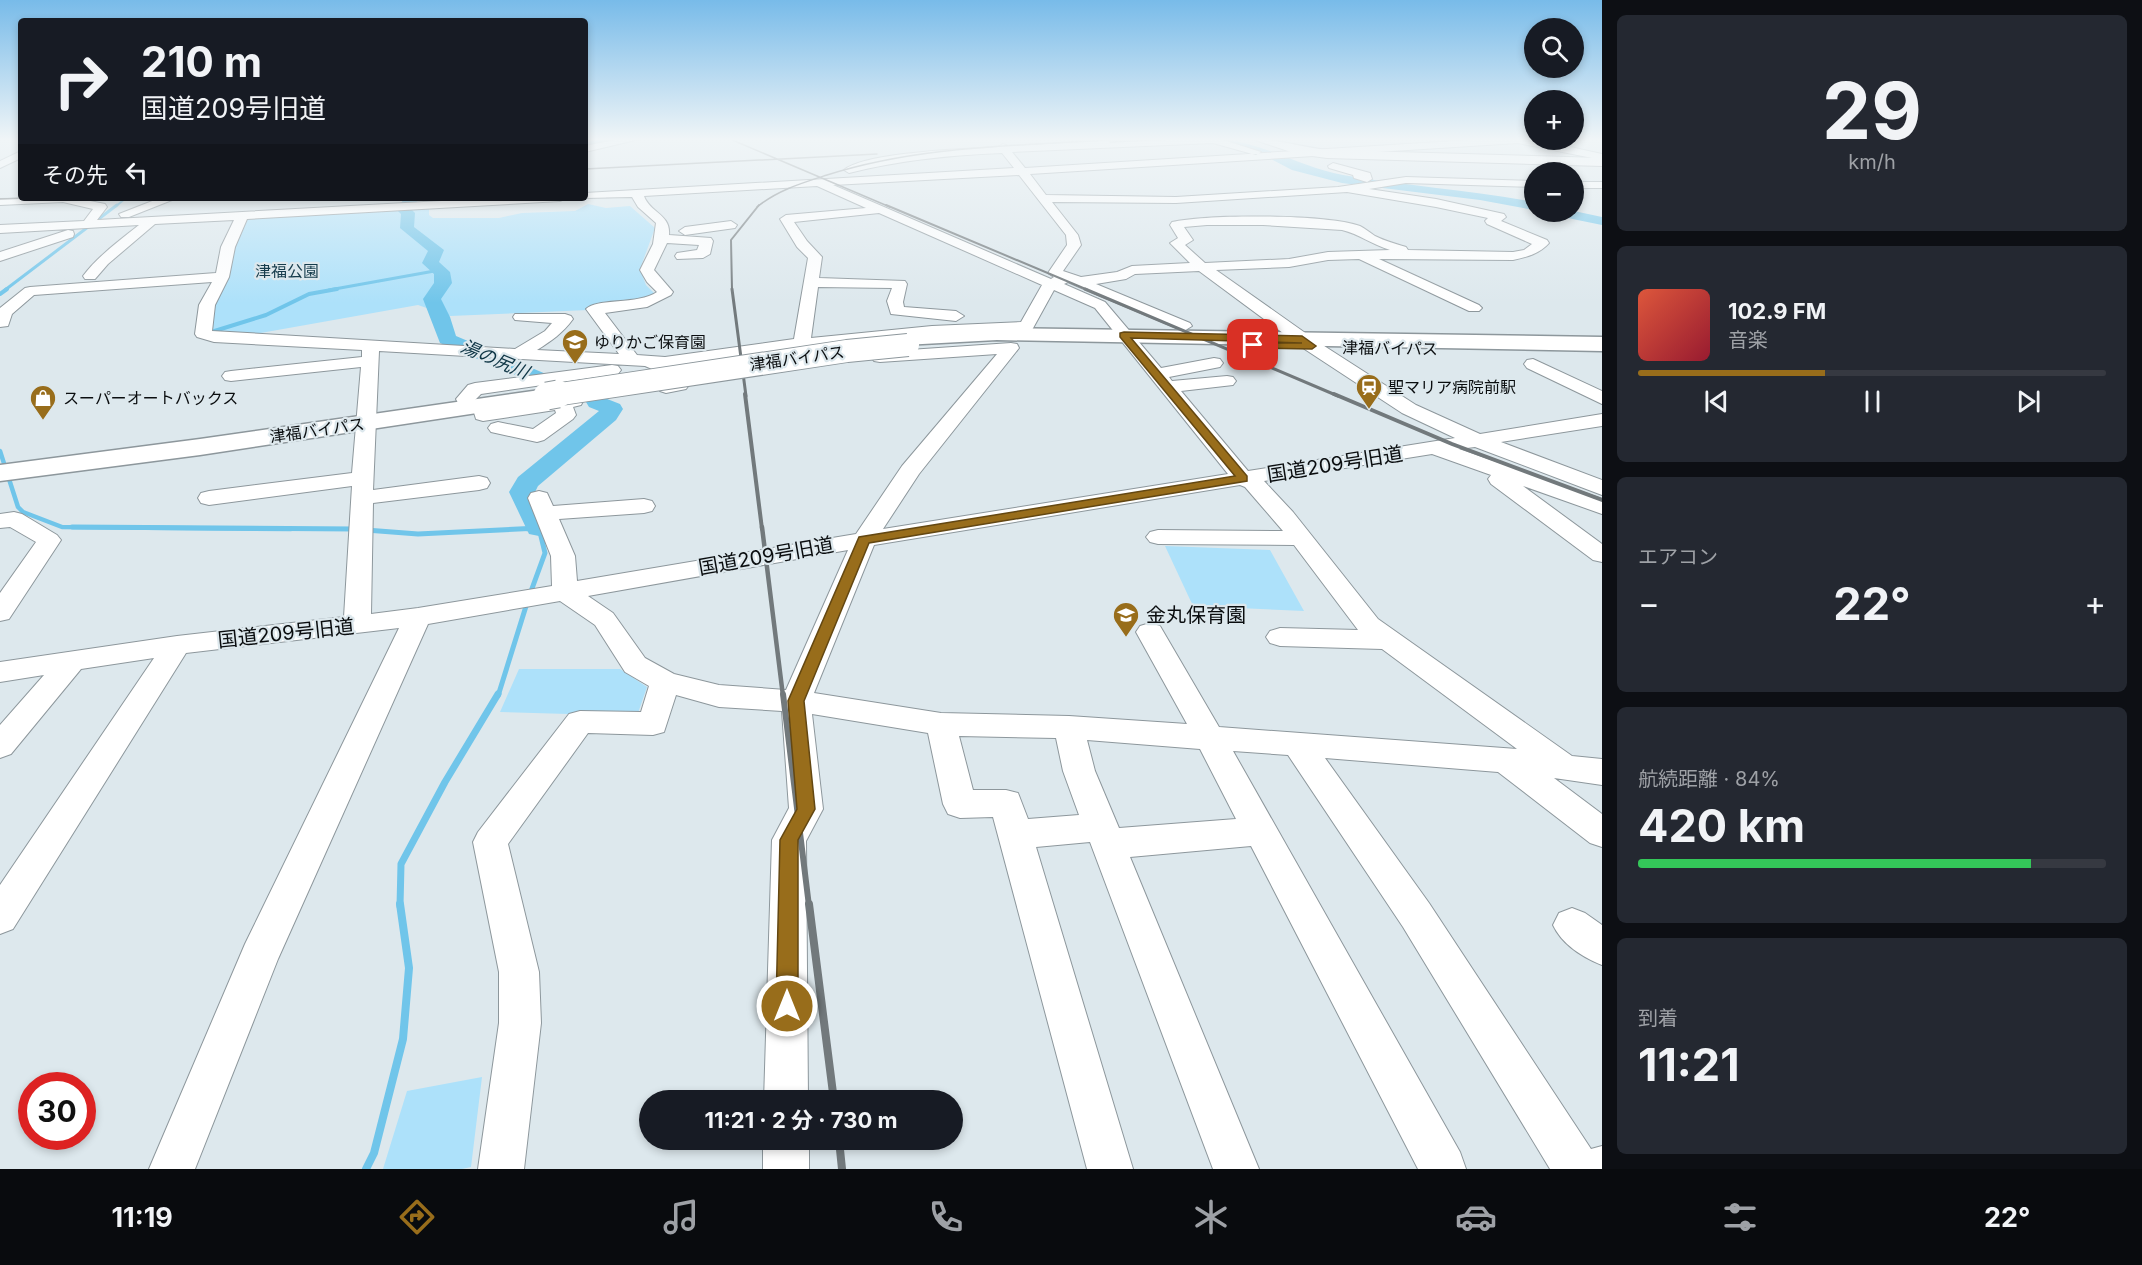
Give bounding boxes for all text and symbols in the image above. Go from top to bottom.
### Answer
map controls [1524,18,1584,222]
button: search [1524,18,1584,78]
text: 210 m [141,36,262,87]
icon: right [42,42,120,120]
text: 29 [1822,63,1922,158]
button: + [1524,90,1584,150]
text: 国道209号旧道 [141,92,326,125]
text: km/h [1848,150,1896,174]
icon: left [120,156,153,189]
text: その先 [42,162,108,188]
button: − [1524,162,1584,222]
park label: 津福公園 [255,261,319,281]
text: 102.9 FM [1728,298,1826,324]
pin [1227,319,1278,370]
school or university icon: ゆりかご保育園 [560,327,590,365]
icon: arrive [1236,328,1269,361]
text: 音楽 [1728,328,1768,352]
place label: ゆりかご保育園 [594,332,706,352]
water label: 湯の尻川 [458,335,534,384]
street label: 津福バイパス [1342,337,1438,359]
street label: 津福バイパス [748,341,846,375]
station icon: 聖マリア病院前駅 [1354,372,1384,410]
place label: 聖マリア病院前駅 [1388,377,1516,397]
shop icon: スーパーオートバックス [28,383,58,421]
icon: previous [1700,385,1733,418]
icon: pause [1856,385,1889,418]
icon: next [2012,385,2045,418]
place label: スーパーオートバックス [63,388,238,408]
street label: 津福バイパス [268,413,366,447]
street label: 国道209号旧道 [1265,441,1405,487]
street label: 国道209号旧道 [696,532,836,580]
text: エアコン [1638,545,1718,569]
text: 22° [1833,576,1911,631]
text: − [1638,583,1660,623]
text: + [2084,583,2106,623]
school or university icon: 金丸保育園 [1111,600,1141,638]
place label: 金丸保育園 [1146,603,1246,627]
street label: 国道209号旧道 [217,614,355,652]
text: 航続距離 · 84% [1638,767,1780,791]
text: 420 km [1638,798,1805,853]
position arrow [755,974,819,1038]
text: 到着 [1638,1006,1678,1030]
text: 11:21 [1638,1037,1740,1092]
speed limit sign: 30 [18,1072,96,1150]
text: 11:21 · 2 分 · 730 m [704,1107,898,1133]
icon: directions [396,1196,438,1238]
icon: music [660,1196,702,1238]
icon: phone [925,1196,967,1238]
icon: climate [1190,1196,1232,1238]
icon: car [1455,1196,1497,1238]
icon: filters [1719,1196,1761,1238]
text: 11:19 [111,1201,173,1234]
text: 22° [1984,1201,2031,1234]

